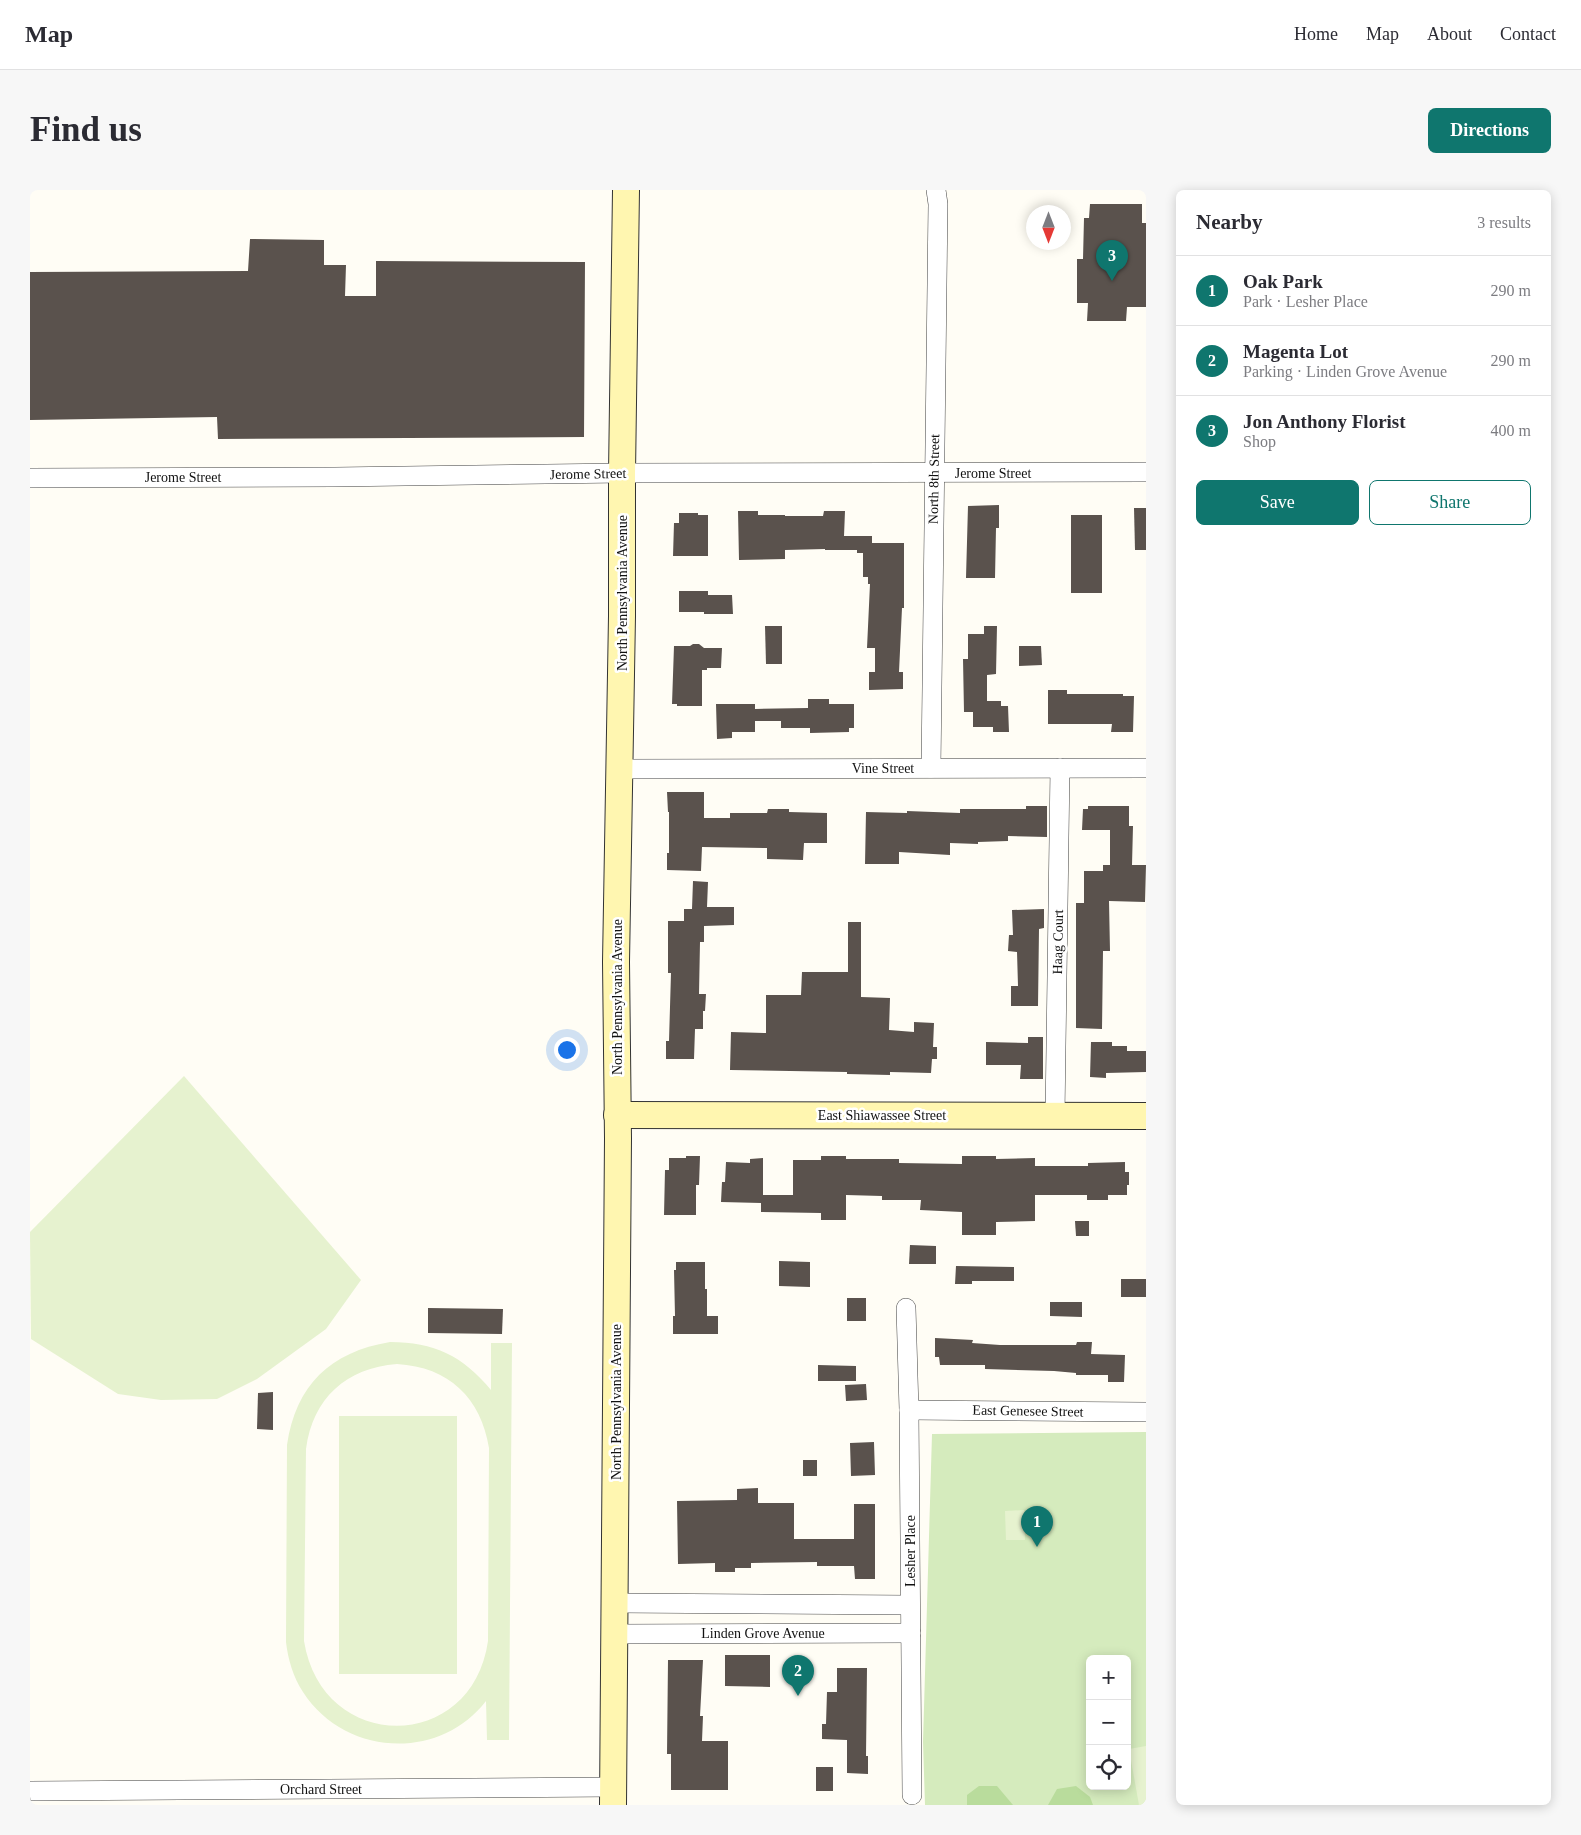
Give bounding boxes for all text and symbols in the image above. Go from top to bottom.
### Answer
text: Map [25,21,73,47]
text: Home [1294,24,1338,44]
text: Map [1366,24,1399,44]
text: About [1427,24,1472,44]
text: Contact [1500,24,1556,44]
button: Directions [1428,108,1551,153]
text: Find us [30,110,142,149]
north arrow [1026,205,1071,250]
text: Nearby [1196,210,1263,234]
text: 3 results [1477,214,1531,231]
pin: 3 [1096,240,1128,281]
text: Oak Park [1243,271,1323,292]
text: 1 [1208,282,1216,299]
text: 290 m [1491,282,1531,299]
text: Park · Lesher Place [1243,293,1368,310]
text: Magenta Lot [1243,341,1348,362]
text: 2 [1208,352,1216,369]
text: 290 m [1491,352,1531,369]
text: Parking · Linden Grove Avenue [1243,363,1447,380]
text: Jon Anthony Florist [1243,411,1406,432]
text: 3 [1208,422,1216,439]
text: 400 m [1491,422,1531,439]
text: Shop [1243,433,1276,450]
street label: North 8th Street [926,434,942,524]
street label: Jerome Street [550,466,627,482]
street label: Jerome Street [955,466,1031,481]
street label: Jerome Street [145,470,221,485]
button: Save [1196,480,1359,525]
button: Share [1369,480,1531,525]
street label: North Pennsylvania Avenue [615,515,630,671]
street label: Vine Street [852,761,914,776]
street label: Haag Court [1050,909,1066,975]
street label: North Pennsylvania Avenue [610,919,625,1075]
your location [554,1037,580,1063]
street label: East Shiawassee Street [818,1108,946,1123]
street label: North Pennsylvania Avenue [609,1324,624,1480]
street label: East Genesee Street [972,1403,1084,1419]
pin: 1 [1021,1506,1053,1547]
street label: Lesher Place [903,1515,918,1587]
street label: Linden Grove Avenue [701,1626,825,1641]
pin: 2 [782,1655,814,1696]
map controls [1086,1655,1131,1790]
button: + [1086,1655,1131,1700]
button: − [1086,1700,1131,1745]
button: locate [1086,1745,1131,1790]
street label: Orchard Street [280,1782,362,1797]

